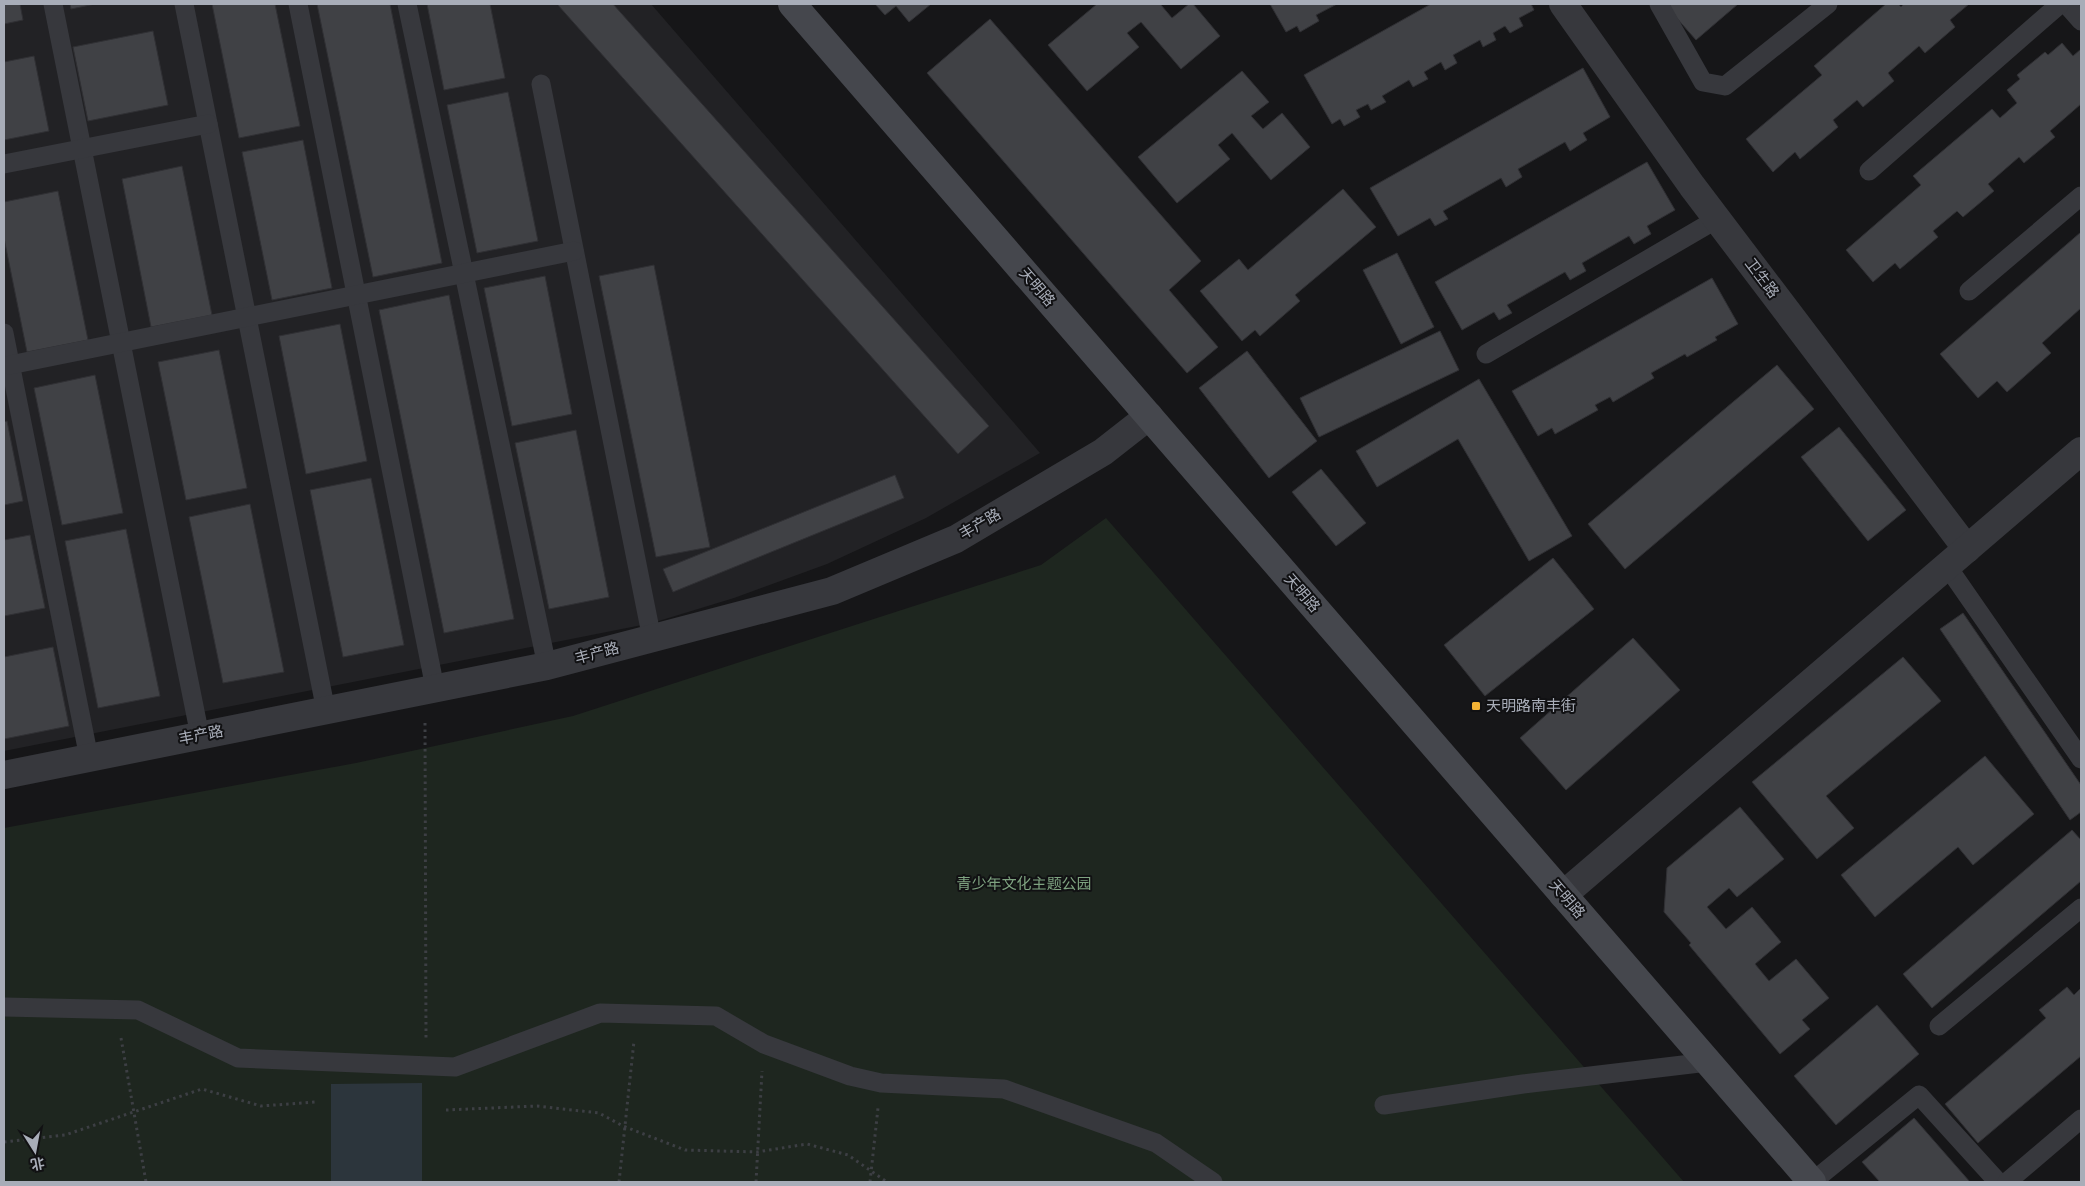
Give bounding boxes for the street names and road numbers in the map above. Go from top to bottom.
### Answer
street label: 卫生路 [1741,255,1783,301]
street label: 天明路 [1015,264,1059,310]
street label: 丰产路 [956,505,1004,543]
street label: 天明路 [1280,570,1324,616]
street label: 丰产路 [573,638,621,668]
street label: 丰产路 [177,722,225,748]
street label: 天明路 [1545,876,1589,922]

